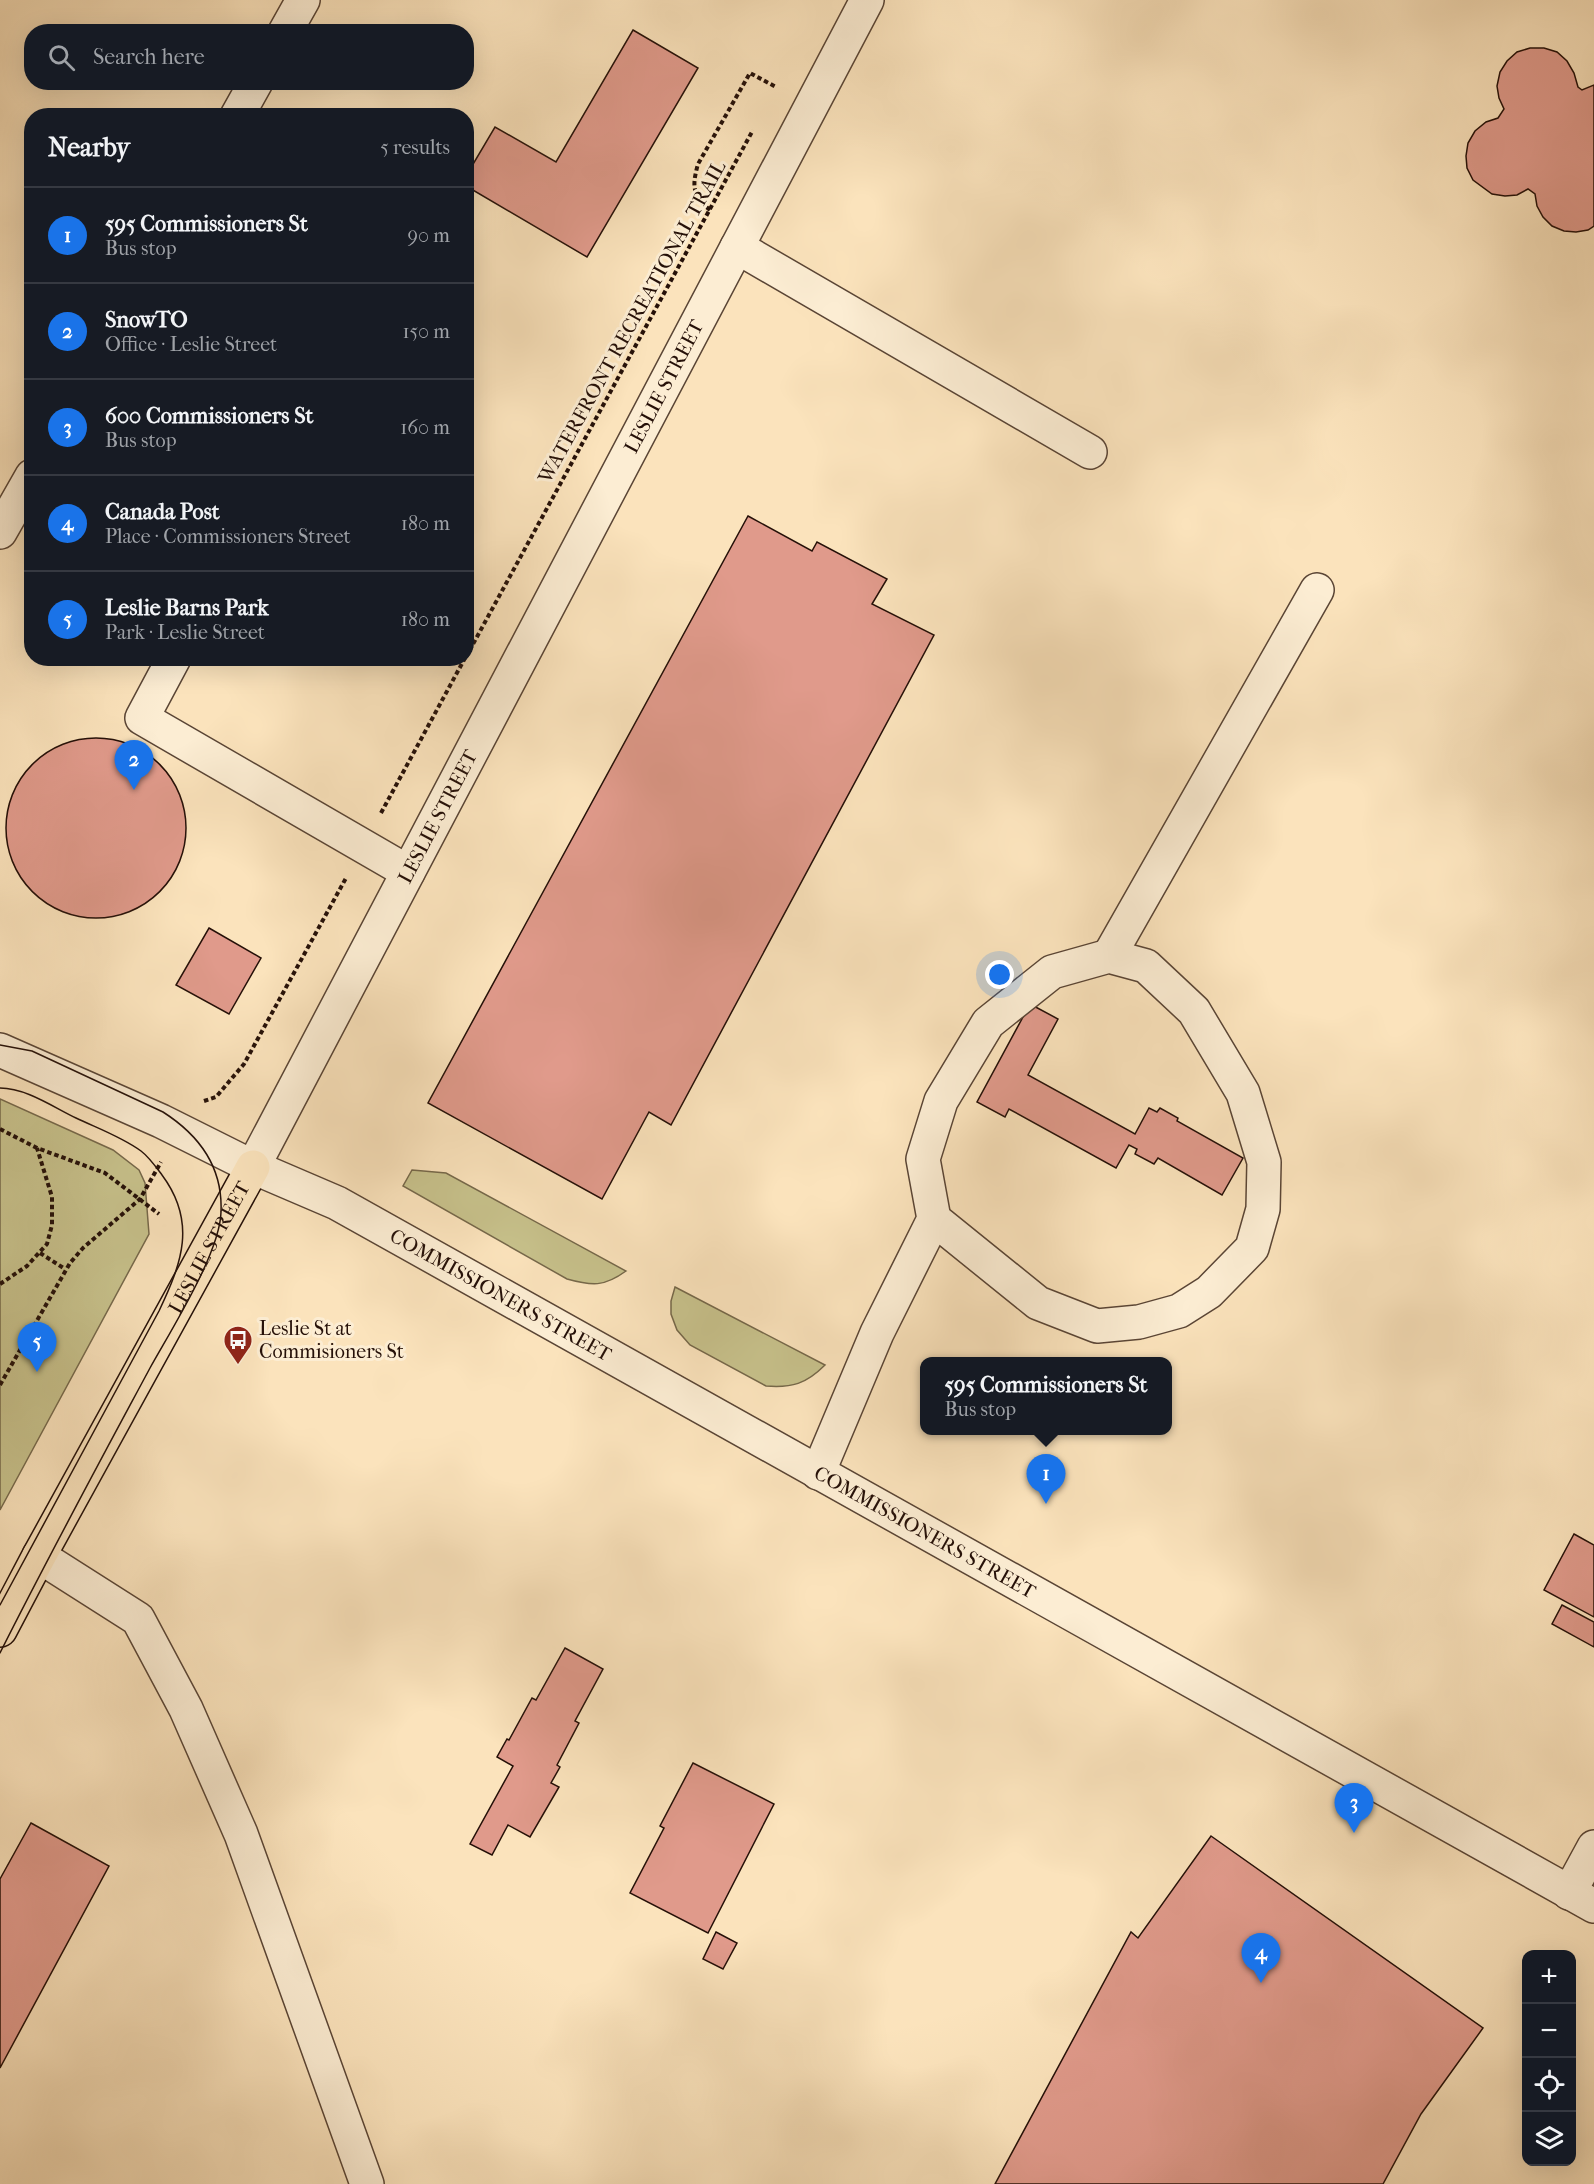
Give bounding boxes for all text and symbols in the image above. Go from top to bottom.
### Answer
search box [24,24,474,90]
icon: search [45,41,78,74]
text: Search here [93,44,205,70]
text: Nearby [48,132,130,163]
text: 5 results [380,136,450,159]
street label: WATERFRONT RECREATIONAL TRAIL [533,157,731,488]
text: 595 Commissioners St [105,211,308,237]
text: 1 [64,224,71,247]
text: 90 m [408,224,450,247]
text: Bus stop [105,237,177,260]
text: SnowTO [105,307,188,333]
street label: LESLIE STREET [619,315,708,457]
text: 2 [62,320,73,343]
text: 150 m [402,320,450,343]
text: Office · Leslie Street [105,333,277,356]
text: 600 Commissioners St [105,403,313,429]
text: 3 [63,416,72,439]
text: 160 m [400,416,450,439]
text: Bus stop [105,429,177,452]
text: Canada Post [105,499,220,525]
text: 4 [62,512,73,535]
text: 180 m [401,512,450,535]
text: Place · Commissioners Street [105,525,351,548]
text: Leslie Barns Park [105,595,269,621]
text: 5 [63,608,72,631]
text: 180 m [401,608,450,631]
text: Park · Leslie Street [105,621,265,644]
pin: 2 [114,740,154,790]
street label: LESLIE STREET [393,746,482,887]
your location [985,960,1014,989]
street label: LESLIE STREET [163,1177,255,1317]
street label: COMMISSIONERS STREET [386,1224,616,1366]
place label: Leslie St at Commisioners St [259,1317,404,1363]
pin: 5 [18,1322,57,1372]
bus stop icon: Leslie St at Commisioners St [222,1324,254,1366]
popup [920,1357,1172,1435]
text: 595 Commissioners St [945,1372,1147,1398]
text: Bus stop [945,1398,1016,1421]
pin: 1 [1026,1454,1066,1504]
street label: COMMISSIONERS STREET [810,1461,1040,1603]
pin: 3 [1334,1784,1374,1833]
pin: 4 [1242,1934,1280,1983]
map controls [1522,1950,1576,2166]
button: + [1522,1950,1576,2004]
button: − [1522,2004,1576,2058]
button: locate [1522,2058,1576,2112]
button: layers [1522,2112,1576,2166]

